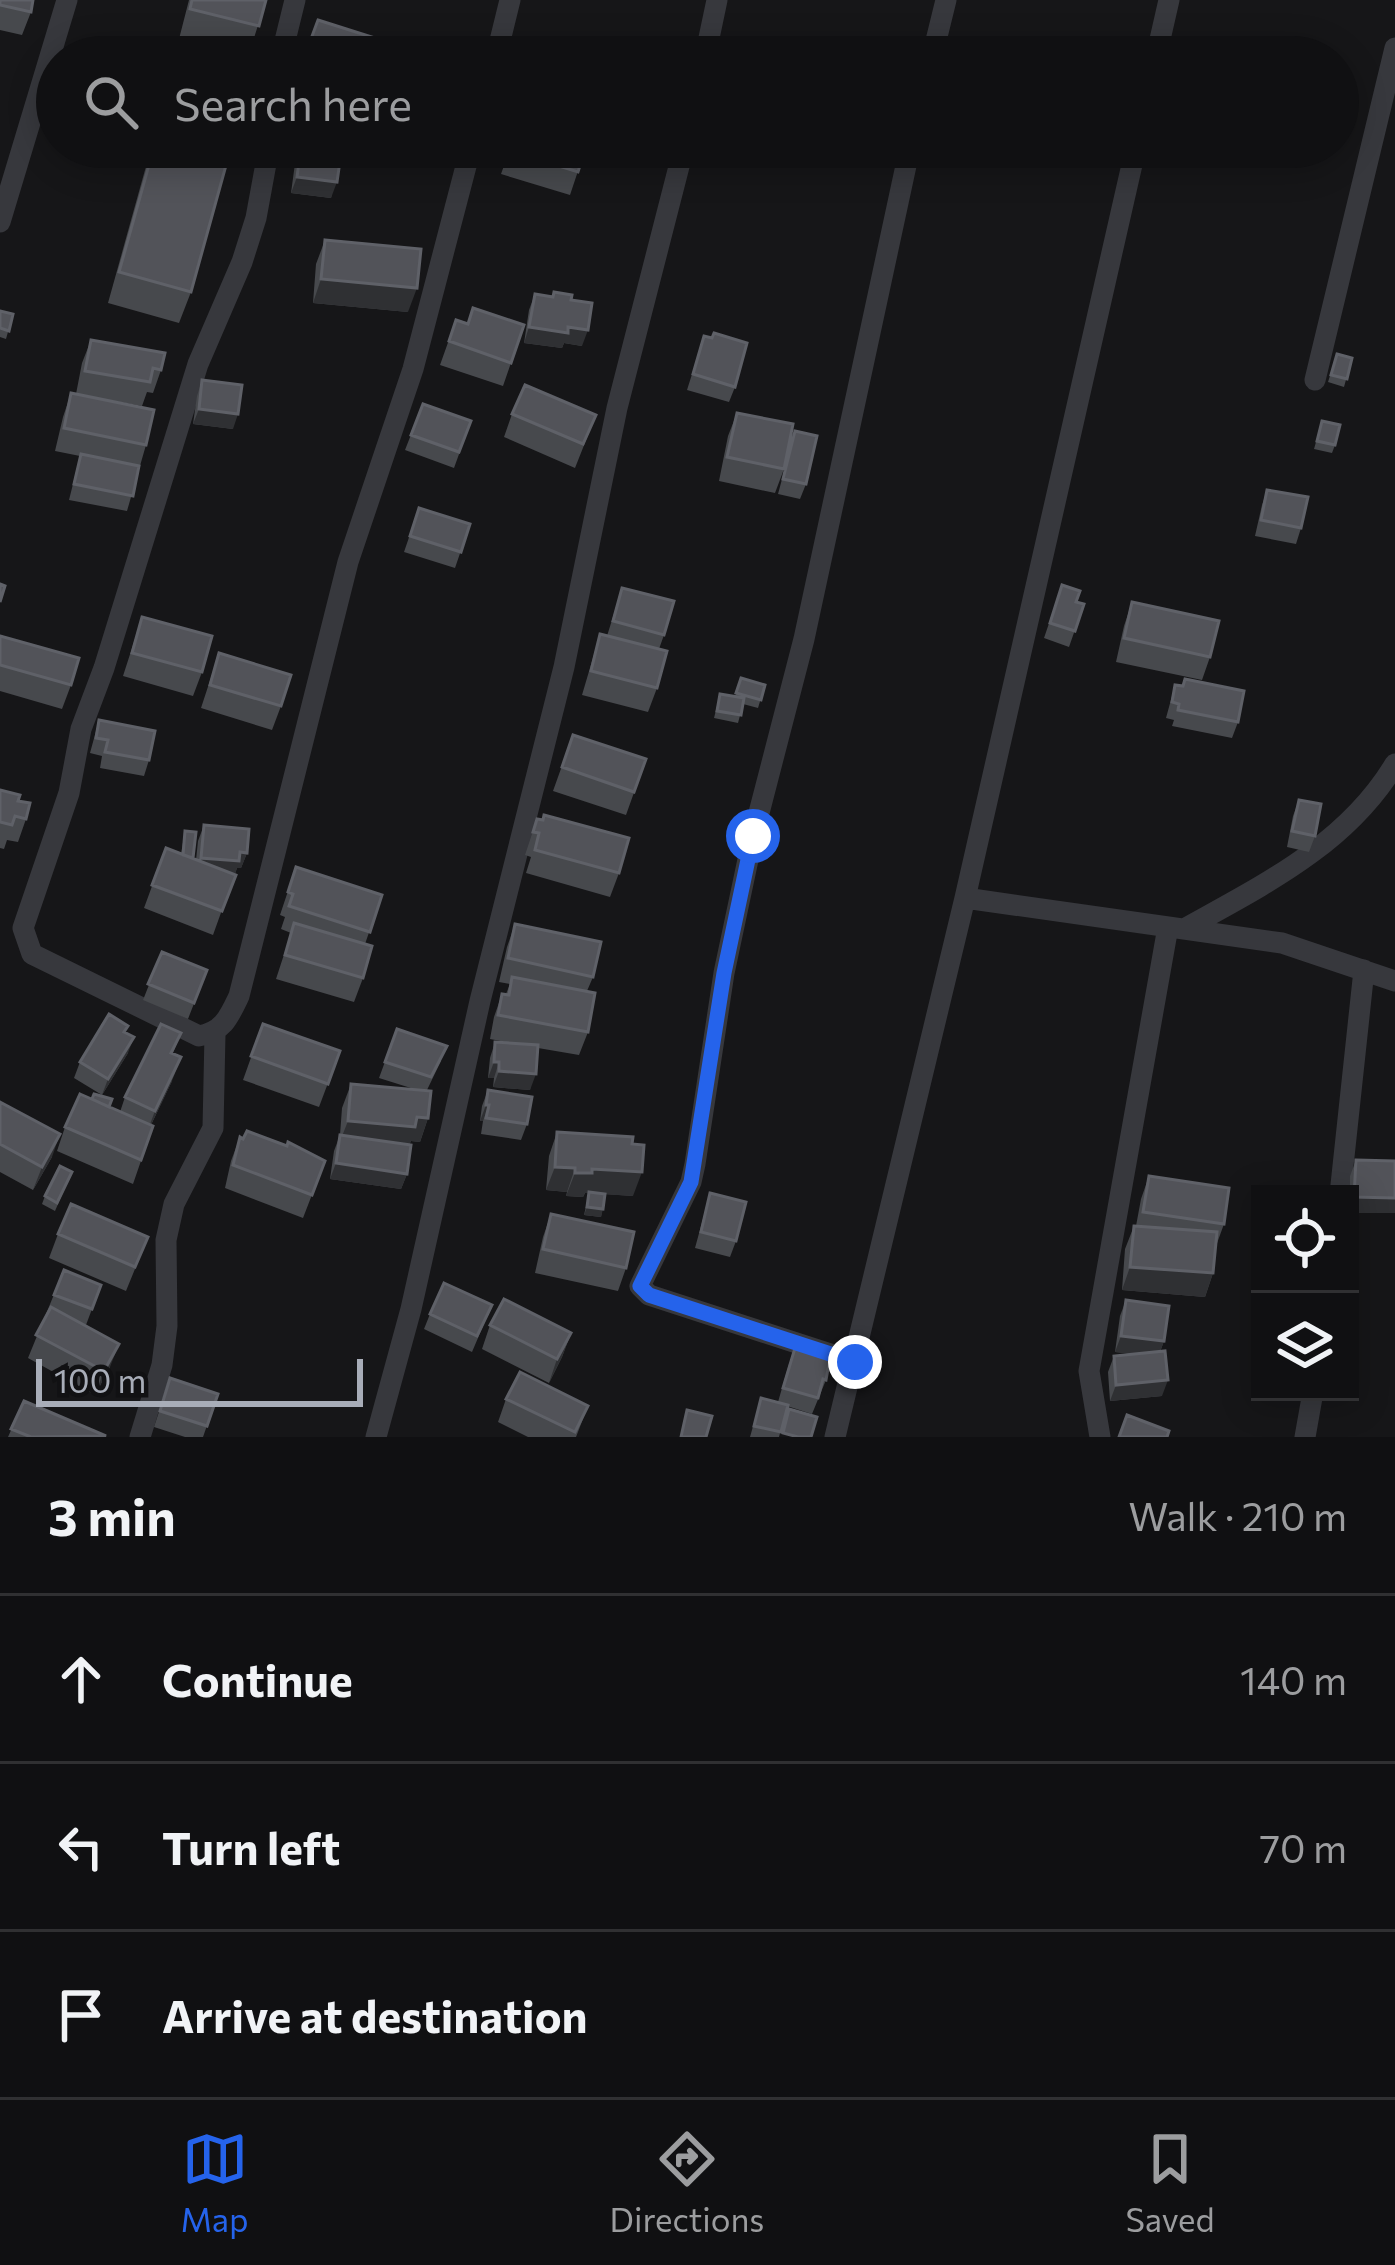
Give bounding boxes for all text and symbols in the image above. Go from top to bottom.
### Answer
search box [36,36,1359,168]
icon: search [78,69,144,135]
text: Search here [174,75,412,130]
route start [726,809,780,863]
map controls [1251,1185,1359,1401]
button: locate [1251,1185,1359,1293]
button: layers [1251,1293,1359,1401]
route end [828,1335,882,1389]
scale bar [36,1353,363,1406]
text: 100 m [54,1359,146,1400]
text: 3 min [48,1484,176,1547]
text: Walk · 210 m [1128,1491,1347,1539]
icon: ahead [48,1646,114,1712]
text: Continue [162,1651,353,1706]
text: 140 m [1240,1655,1347,1703]
icon: left [48,1814,114,1880]
text: Turn left [162,1819,340,1874]
text: 70 m [1260,1823,1347,1871]
icon: arrive [48,1982,114,2048]
text: Arrive at destination [162,1987,588,2042]
tab: Map [181,2126,249,2239]
tab: Directions [610,2126,764,2239]
tab: Saved [1125,2126,1214,2239]

